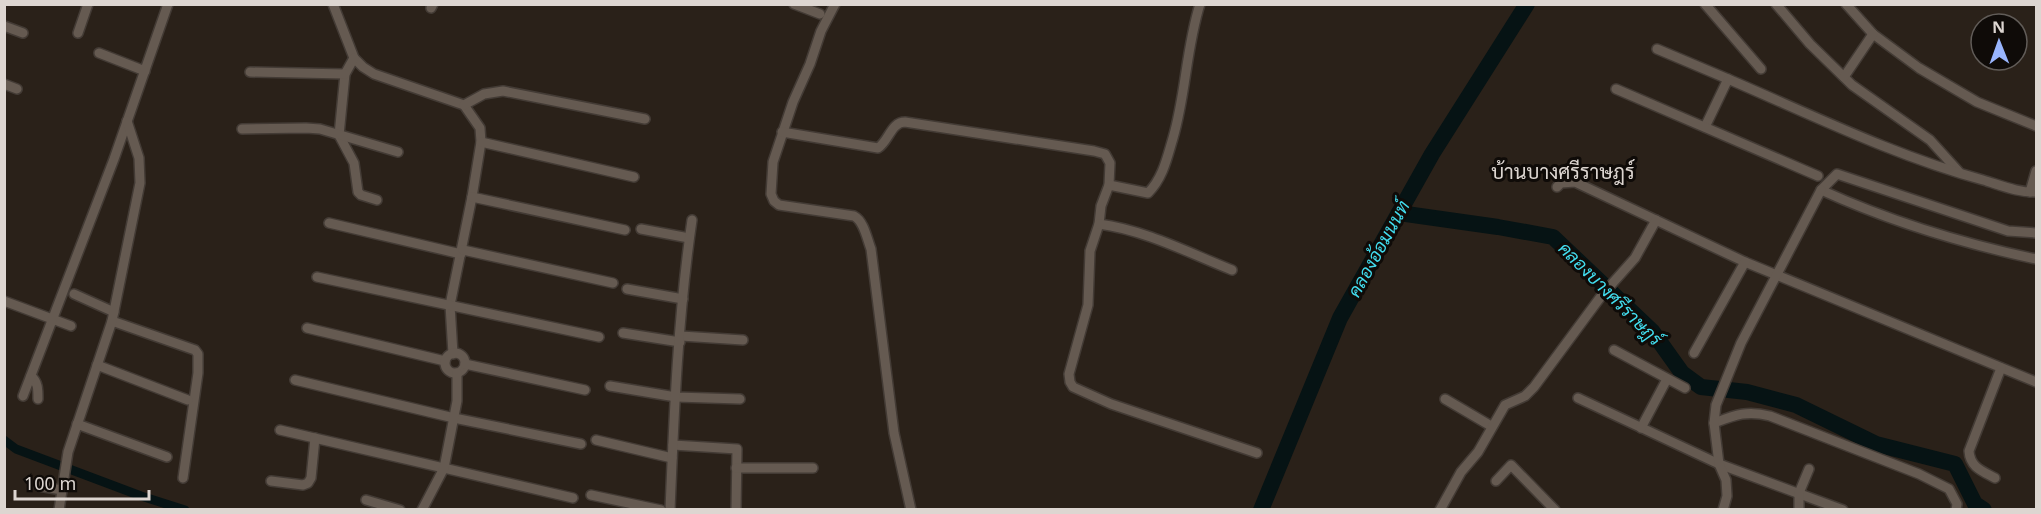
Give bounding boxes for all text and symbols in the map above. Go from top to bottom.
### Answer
north arrow [1969,12,2029,72]
text: N [1992,16,2005,38]
district label: บ้านบางศรีราษฎร์ [1491,158,1635,186]
water label: คลองอ้อมนนท์ [1342,193,1416,301]
water label: คลองบางศรีราษฎร์ [1553,236,1670,353]
scale bar [15,463,148,501]
text: 100 m [24,471,76,495]

